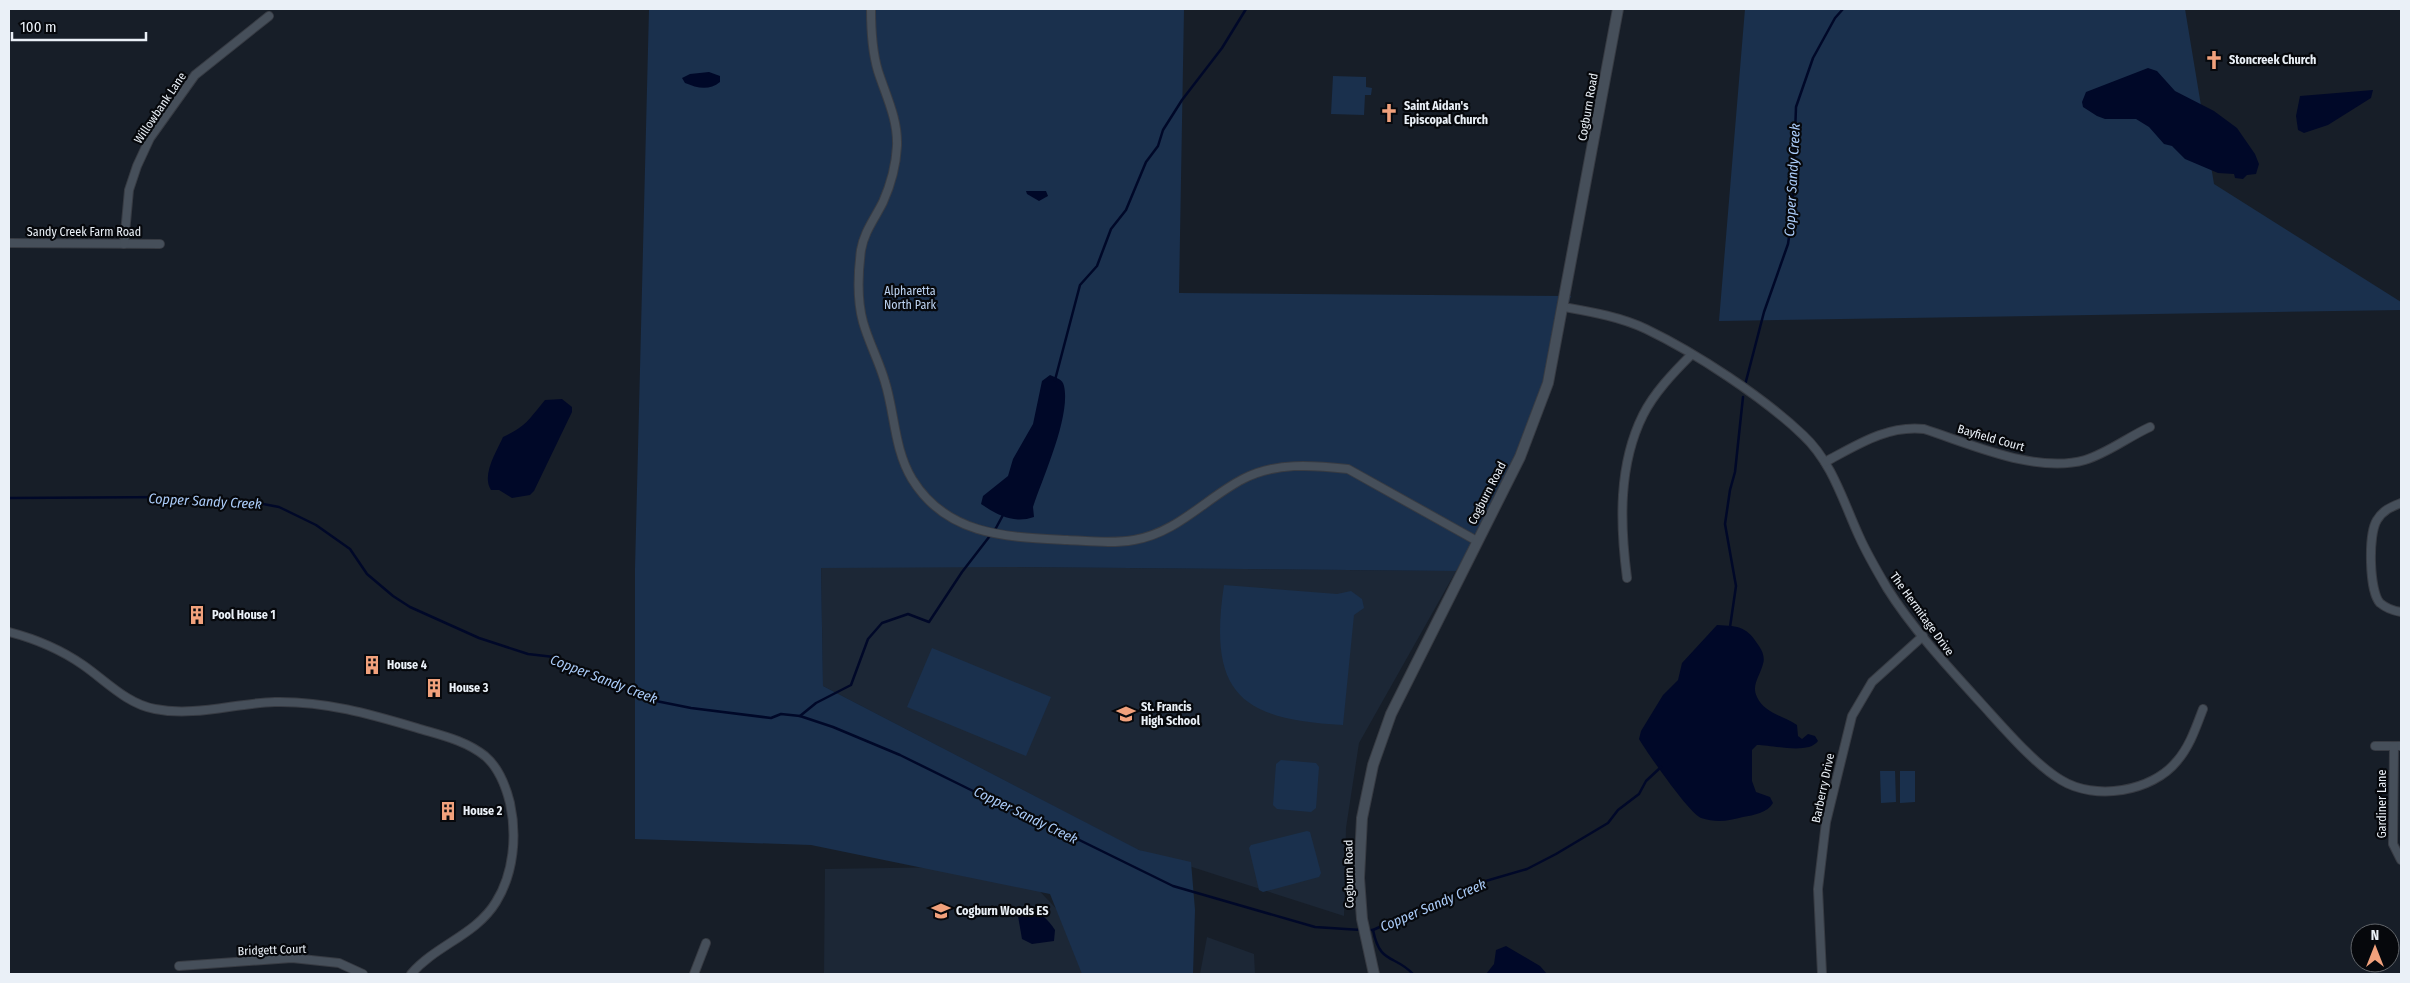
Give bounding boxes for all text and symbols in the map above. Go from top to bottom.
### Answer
scale bar [12,10,146,42]
text: 100 m [20,18,57,36]
church icon: Stoncreek Church [2203,49,2225,71]
place label: Stoncreek Church [2229,53,2316,67]
street label: Willowbank Lane [131,70,189,146]
street label: Cogburn Road [1575,72,1601,142]
place label: Saint Aidan's Episcopal Church [1404,99,1488,127]
church icon: Saint Aidan's Episcopal Church [1378,102,1400,124]
water label: Copper Sandy Creek [1781,123,1804,237]
street label: Sandy Creek Farm Road [27,225,141,239]
park label: Alpharetta North Park [884,284,936,312]
street label: Bayfield Court [1956,422,2026,454]
street label: Cogburn Road [1465,459,1509,527]
water label: Copper Sandy Creek [148,490,262,513]
street label: The Hermitage Drive [1887,570,1957,658]
building icon: Pool House 1 [186,604,208,626]
place label: Pool House 1 [212,608,276,622]
water label: Copper Sandy Creek [548,651,660,708]
building icon: House 4 [361,654,383,676]
place label: House 4 [387,658,427,672]
building icon: House 3 [423,677,445,699]
place label: House 3 [449,681,489,695]
place label: St. Francis High School [1141,700,1201,728]
school or university icon: St. Francis High School [1115,703,1137,725]
street label: Barberry Drive [1809,752,1837,824]
street label: Gardiner Lane [2375,770,2389,838]
water label: Copper Sandy Creek [971,783,1081,848]
building icon: House 2 [437,800,459,822]
place label: House 2 [463,804,503,818]
street label: Cogburn Road [1341,840,1357,908]
water label: Copper Sandy Creek [1378,875,1489,935]
school or university icon: Cogburn Woods ES [930,900,952,922]
place label: Cogburn Woods ES [956,904,1048,918]
north arrow [2350,923,2400,973]
text: N [2371,927,2379,944]
street label: Bridgett Court [237,942,307,958]

